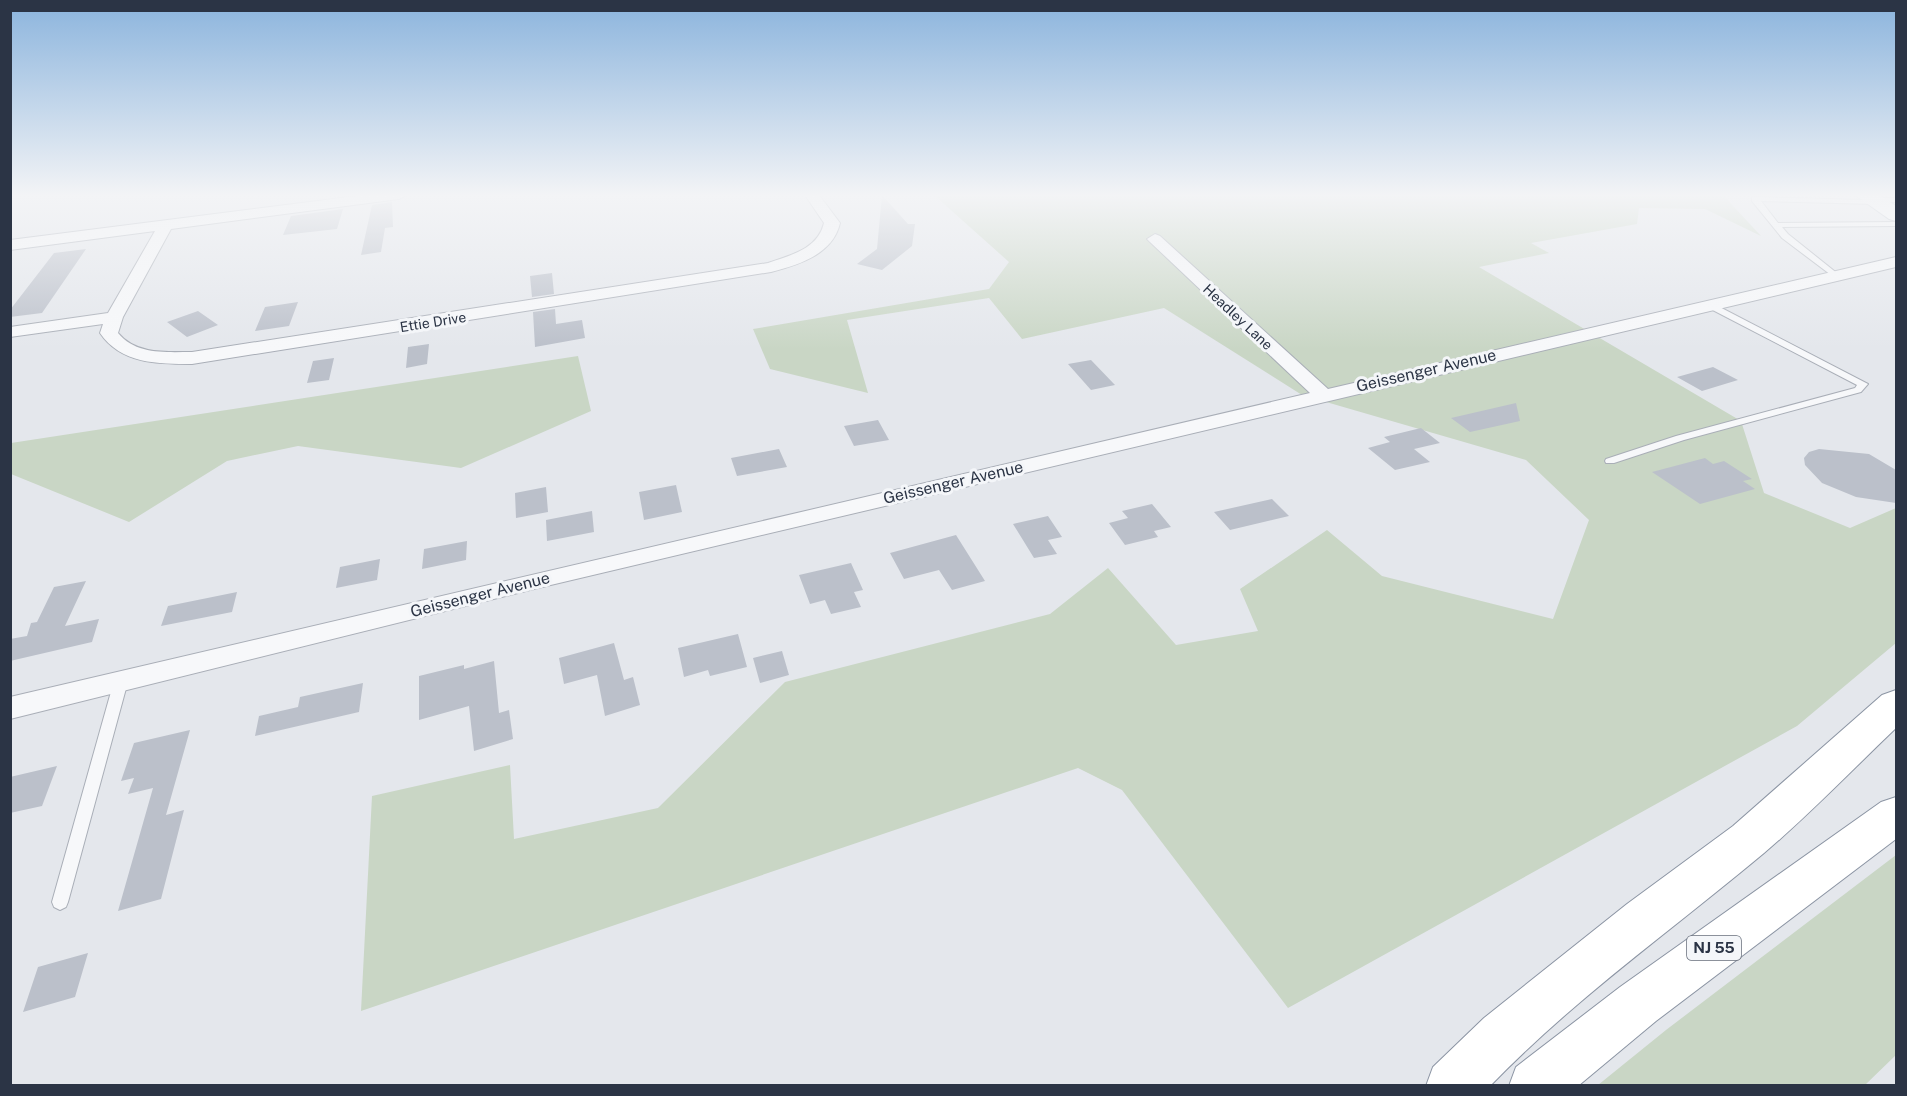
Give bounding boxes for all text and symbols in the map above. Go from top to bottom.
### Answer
street label: Headley Lane [1200,281,1276,353]
street label: Ettie Drive [399,309,467,335]
street label: Geissenger Avenue [1354,345,1498,396]
street label: Geissenger Avenue [881,457,1025,508]
street label: Geissenger Avenue [408,568,552,621]
road number: NJ 55 [1687,936,1741,960]

